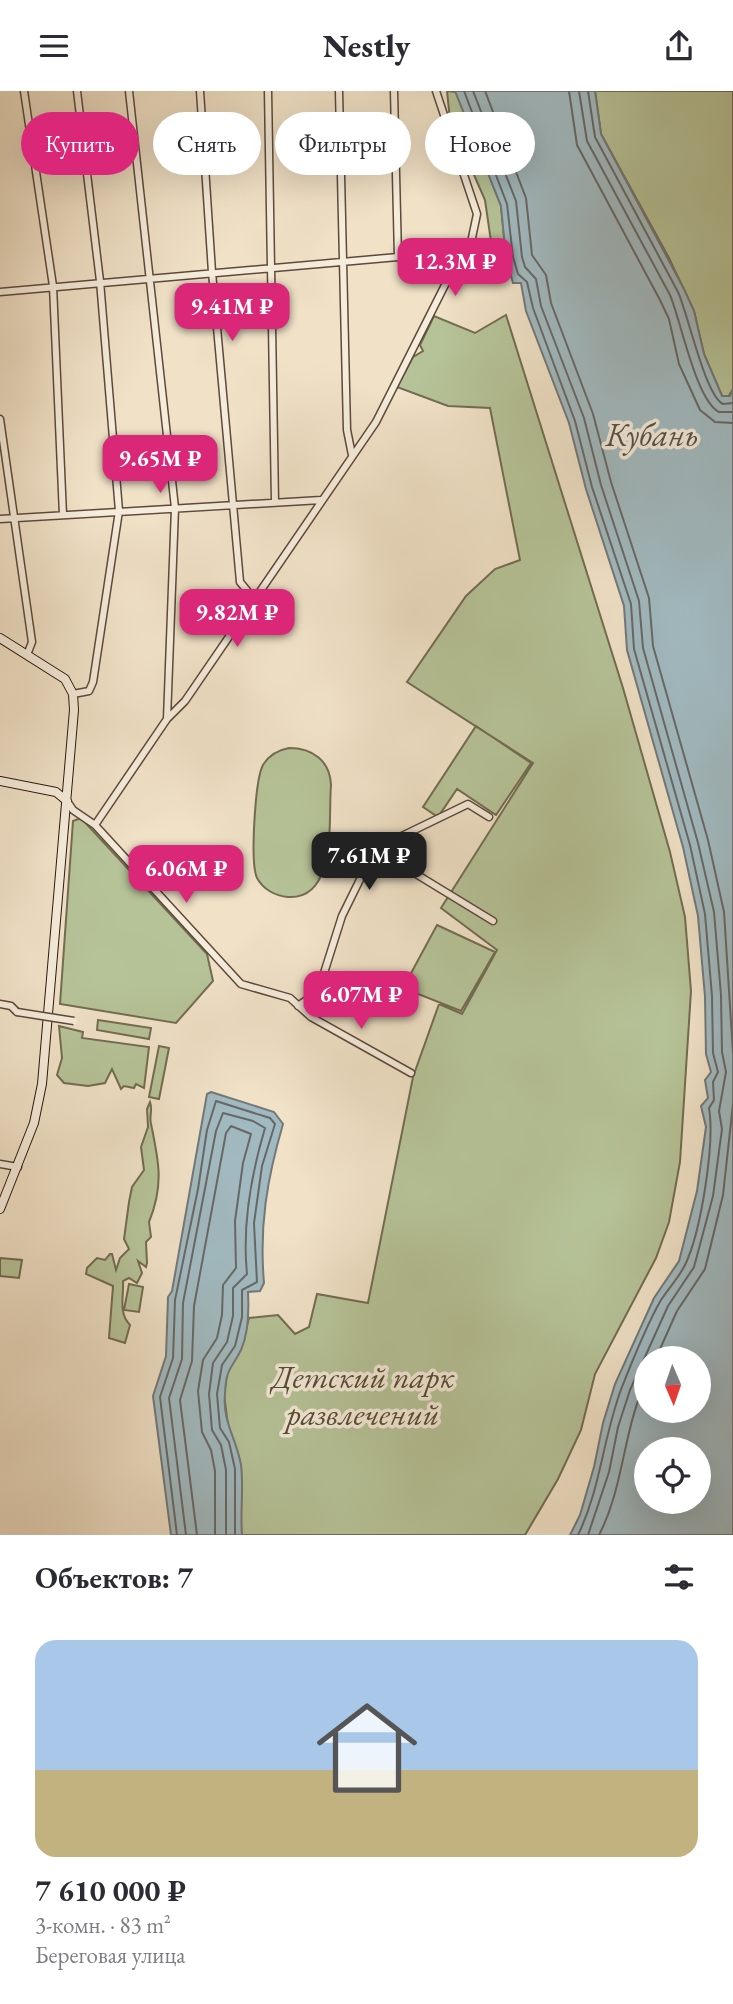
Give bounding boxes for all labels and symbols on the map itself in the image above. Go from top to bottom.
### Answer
pin: 12.3M ₽ [390,239,520,298]
pin: 9.41M ₽ [167,283,297,343]
water label: Кубань [605,413,698,456]
pin: 9.65M ₽ [95,435,225,495]
pin: 9.82M ₽ [172,589,302,649]
pin: 7.61M ₽ [304,833,434,892]
pin: 6.06M ₽ [121,845,251,905]
pin: 6.07M ₽ [296,971,426,1031]
north arrow [634,1346,710,1423]
park label: Детский парк развлечений [269,1356,455,1435]

